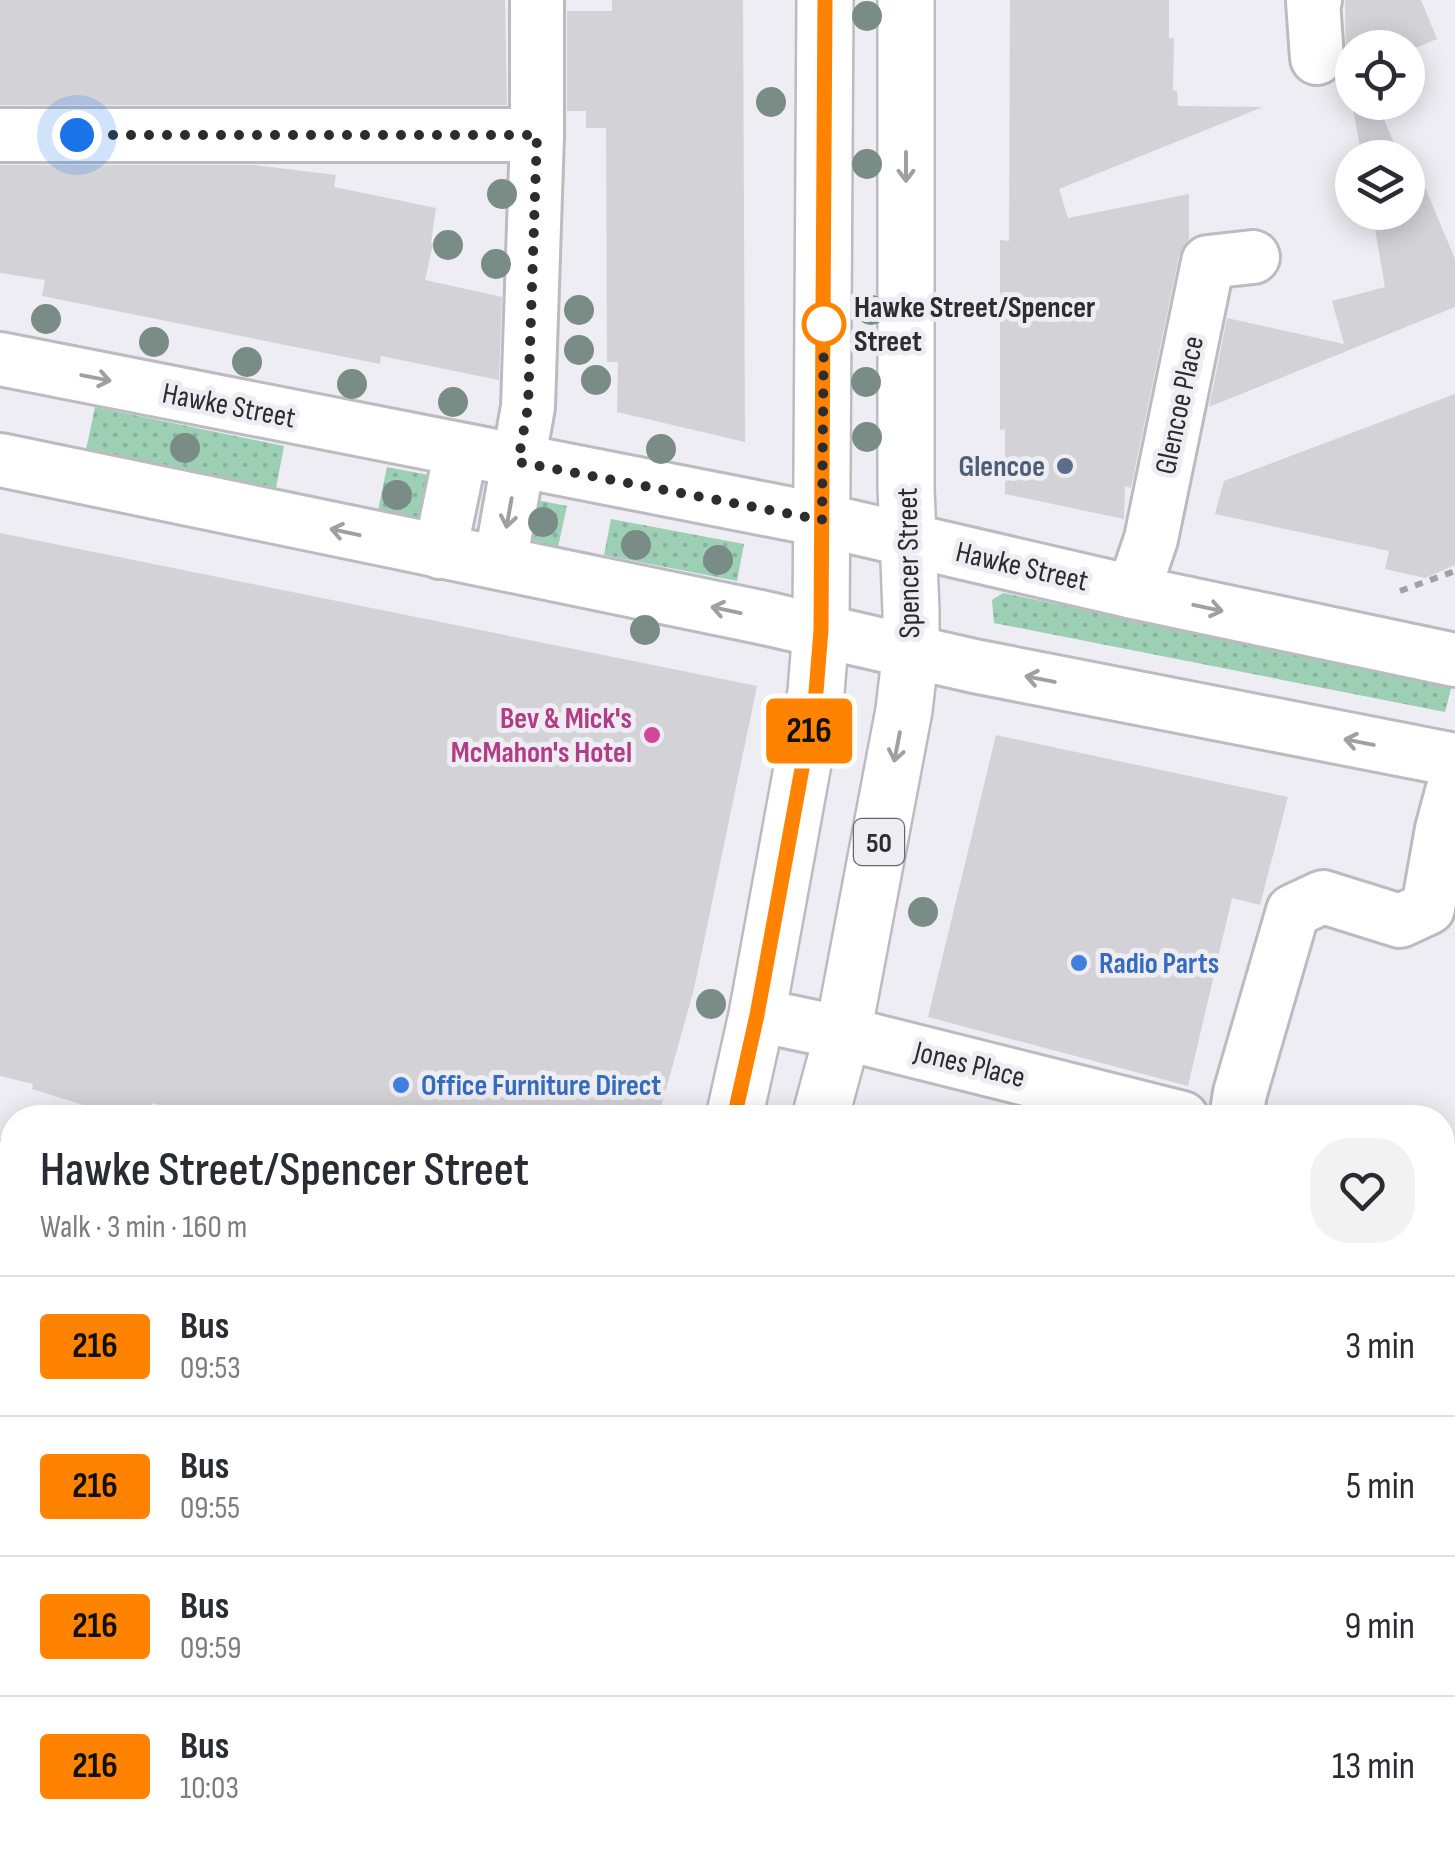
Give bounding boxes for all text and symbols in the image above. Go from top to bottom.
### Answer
map controls [1335,30,1425,230]
button: locate [1335,30,1425,120]
your location [52,110,102,160]
button: layers [1335,140,1425,230]
one-way arrow [896,150,916,183]
place label: Hawke Street/Spencer Street [854,290,1095,360]
marker: Hawke Street/Spencer Street [803,303,845,345]
street label: Glencoe Place [1148,333,1212,478]
one-way arrow [79,369,111,388]
street label: Hawke Street [159,375,298,436]
place label: Glencoe [959,449,1045,485]
marker: Glencoe [1054,455,1076,477]
street label: Spencer Street [890,487,928,639]
one-way arrow [499,496,518,528]
one-way arrow [330,521,362,540]
street label: Hawke Street [952,534,1091,600]
one-way arrow [711,599,743,618]
one-way arrow [1192,600,1224,618]
one-way arrow [1025,668,1057,687]
line badge: 216 [752,698,866,764]
place label: Bev & Mick's McMahon's Hotel [451,701,632,771]
text: 216 [786,710,832,753]
marker: Bev & Mick's McMahon's Hotel [641,724,663,746]
one-way arrow [887,730,906,762]
one-way arrow [1343,732,1376,751]
road number: 50 [854,819,904,865]
place label: Radio Parts [1099,946,1219,982]
marker: Radio Parts [1068,952,1090,974]
street label: Jones Place [910,1034,1029,1096]
place label: Office Furniture Direct [421,1068,661,1104]
marker: Office Furniture Direct [390,1074,412,1096]
button: heart [1310,1138,1415,1243]
text: Hawke Street/Spencer Street [40,1142,529,1199]
text: Walk · 3 min · 160 m [40,1208,247,1247]
text: Bus [180,1304,229,1349]
text: 3 min [1345,1324,1415,1369]
text: 216 [72,1325,118,1368]
text: 09:53 [180,1349,241,1388]
text: Bus [180,1444,229,1489]
text: 5 min [1346,1464,1415,1509]
text: 216 [72,1465,118,1508]
text: 09:55 [180,1489,240,1528]
text: Bus [180,1584,229,1629]
text: 9 min [1344,1604,1415,1649]
text: 216 [72,1605,118,1648]
text: 09:59 [180,1629,242,1668]
text: Bus [180,1724,229,1769]
text: 13 min [1332,1744,1415,1789]
text: 216 [72,1745,118,1788]
text: 10:03 [180,1769,239,1808]

